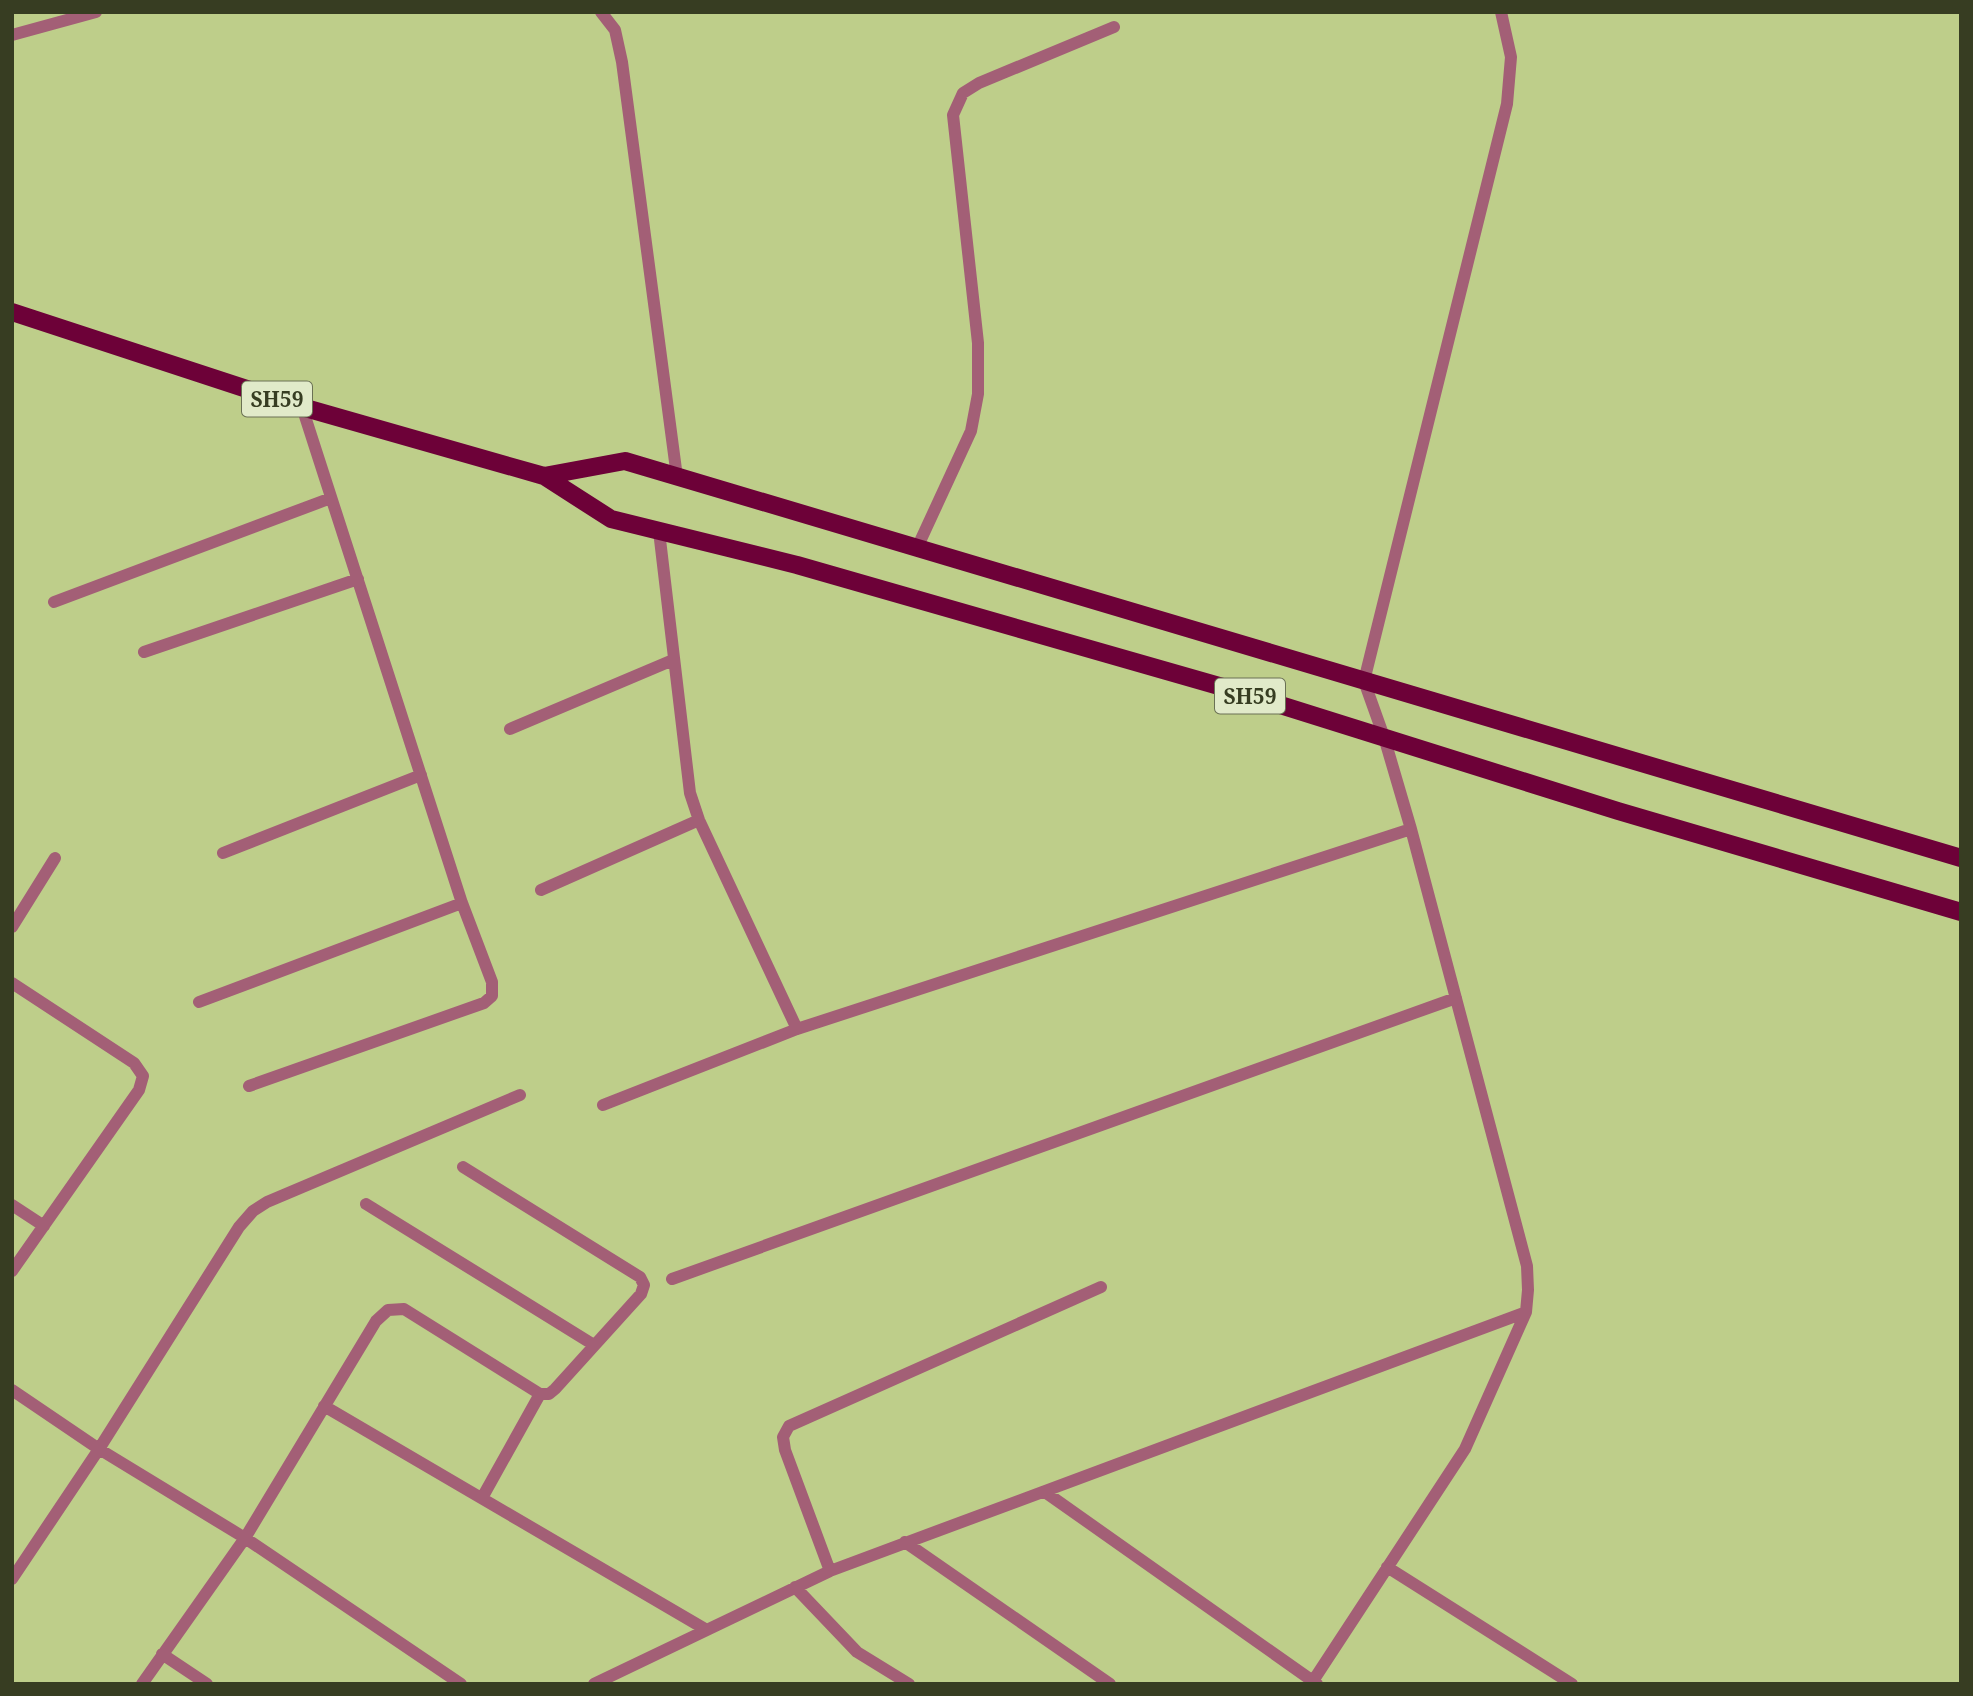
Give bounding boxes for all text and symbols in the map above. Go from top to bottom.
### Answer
road number: SH59 [242,382,312,416]
road number: SH59 [1215,678,1285,714]

